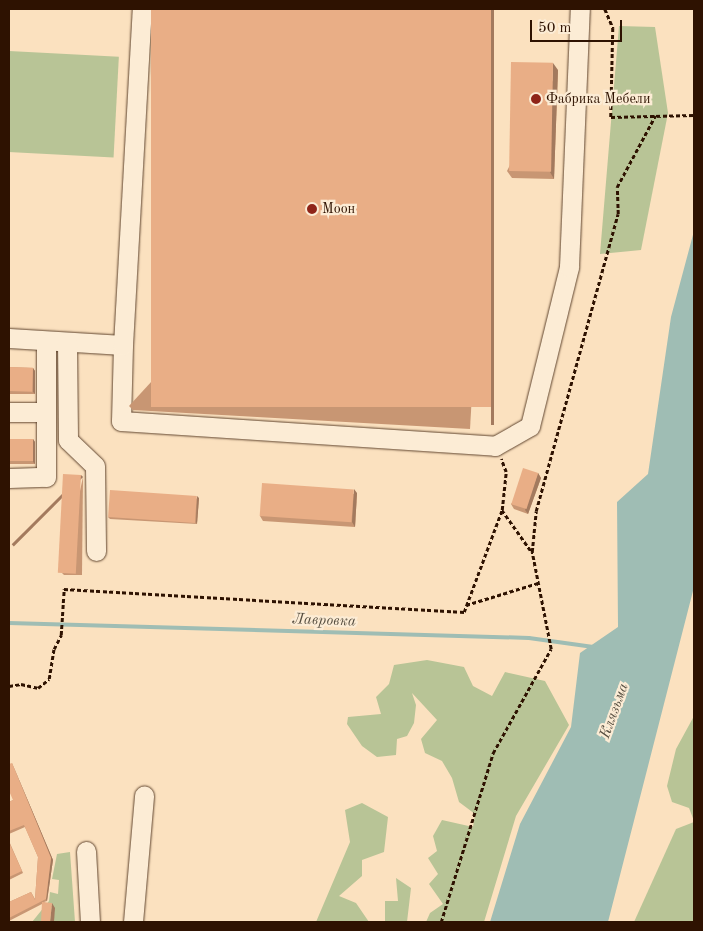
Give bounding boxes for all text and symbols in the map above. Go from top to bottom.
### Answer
scale bar [533,10,626,42]
text: 50 m [538,21,572,36]
place label: Фабрика Мебели [546,91,650,107]
marker: Фабрика Мебели [530,93,542,105]
place label: Моон [322,201,355,217]
marker: Моон [306,203,318,215]
water label: Лавровка [292,611,356,631]
water label: Клязьма [597,681,633,741]

